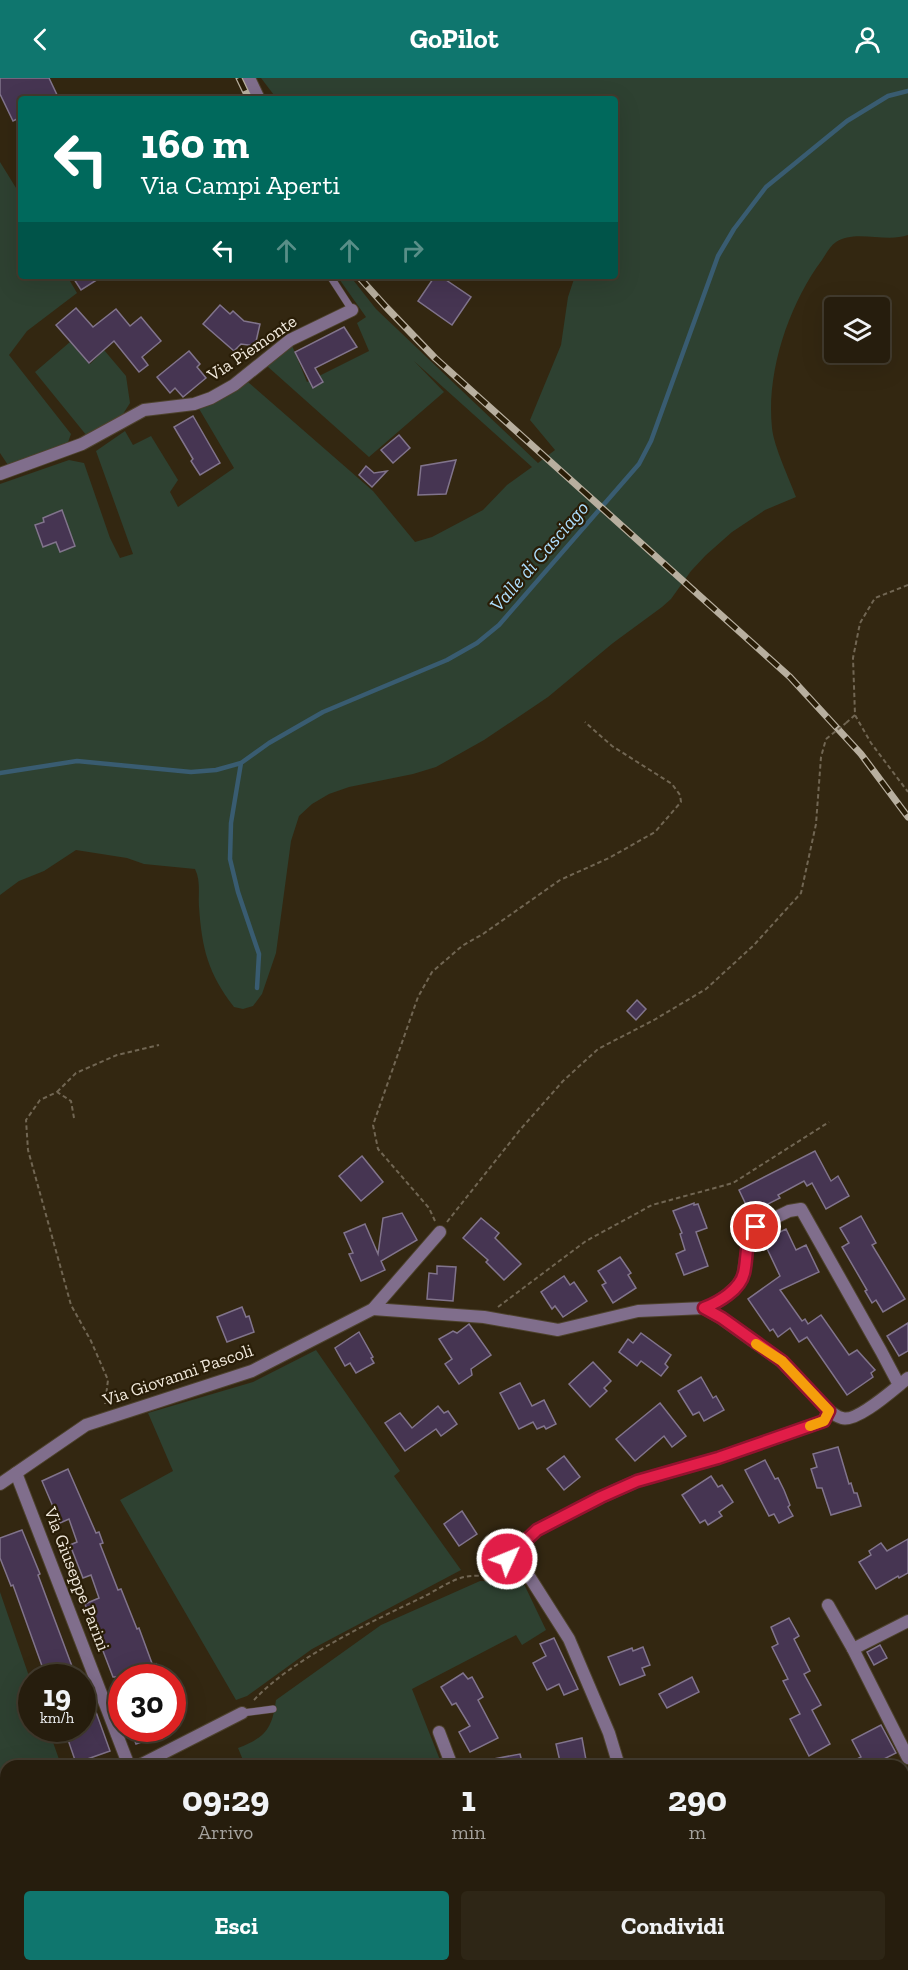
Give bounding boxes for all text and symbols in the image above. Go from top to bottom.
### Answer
icon: back [24,23,57,56]
text: GoPilot [410,23,498,55]
icon: person [851,23,884,56]
text: 160 m [141,118,249,169]
icon: left [42,120,120,198]
text: Via Campi Aperti [141,169,340,201]
icon: left [207,234,240,267]
icon: ahead [270,234,303,267]
icon: ahead [333,234,366,267]
icon: right [396,234,429,267]
map controls [824,297,890,363]
button: layers [824,297,890,363]
street label: Via Piemonte [202,310,301,387]
water label: Valle di Casciago [484,496,594,616]
pin [730,1201,781,1252]
icon: arrive [739,1210,772,1243]
street label: Via Giovanni Pascoli [99,1339,256,1411]
street label: Via Giuseppe Parini [39,1503,115,1654]
position arrow [475,1527,539,1591]
speed limit sign: 30 [108,1664,186,1742]
text: 19 [43,1678,71,1714]
text: km/h [40,1709,74,1727]
text: 09:29 [182,1777,269,1820]
text: 1 [461,1777,476,1820]
text: 290 [668,1777,727,1820]
text: Arrivo [198,1820,253,1844]
text: min [451,1820,486,1844]
text: m [689,1820,706,1844]
button: Esci [24,1891,449,1960]
button: Condividi [461,1891,885,1960]

